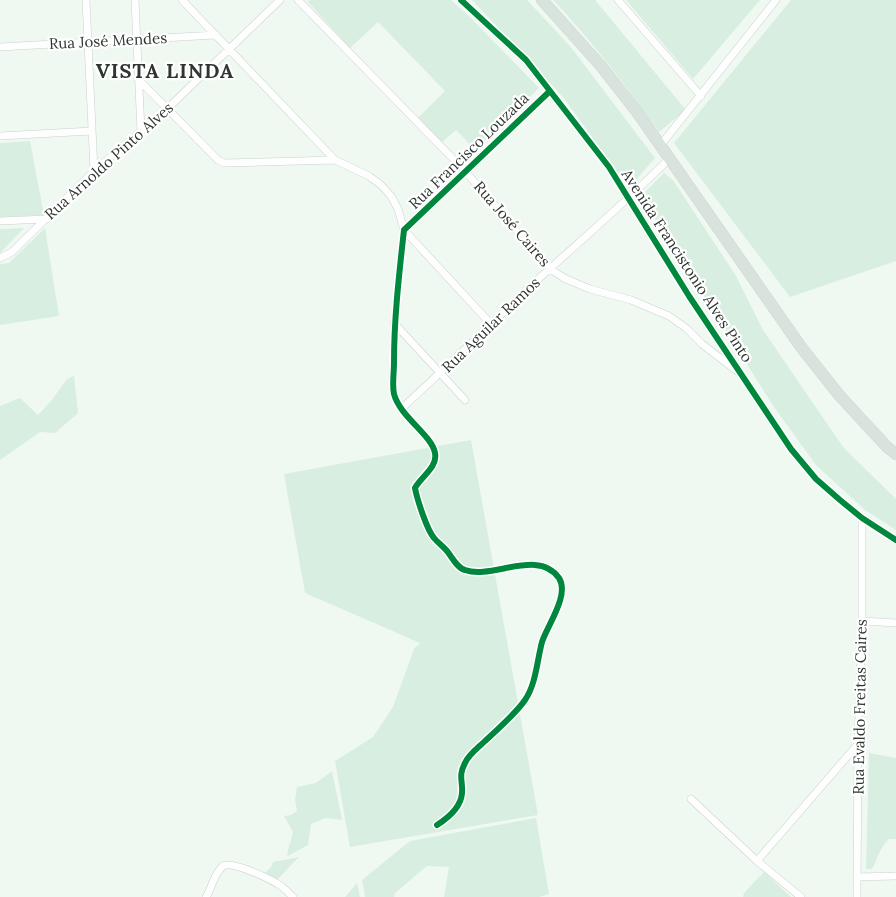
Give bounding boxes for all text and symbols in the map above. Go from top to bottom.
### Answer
street label: Rua José Mendes [48,28,168,53]
district label: VISTA LINDA [96,58,234,83]
street label: Rua Francisco Louzada [405,88,533,213]
street label: Rua Arnoldo Pinto Alves [40,98,177,223]
street label: Avenida Francistonio Alves Pinto [617,165,757,366]
street label: Rua José Caires [470,177,555,270]
street label: Rua Aguilar Ramos [437,273,544,376]
street label: Rua Evaldo Freitas Caires [848,619,871,795]

